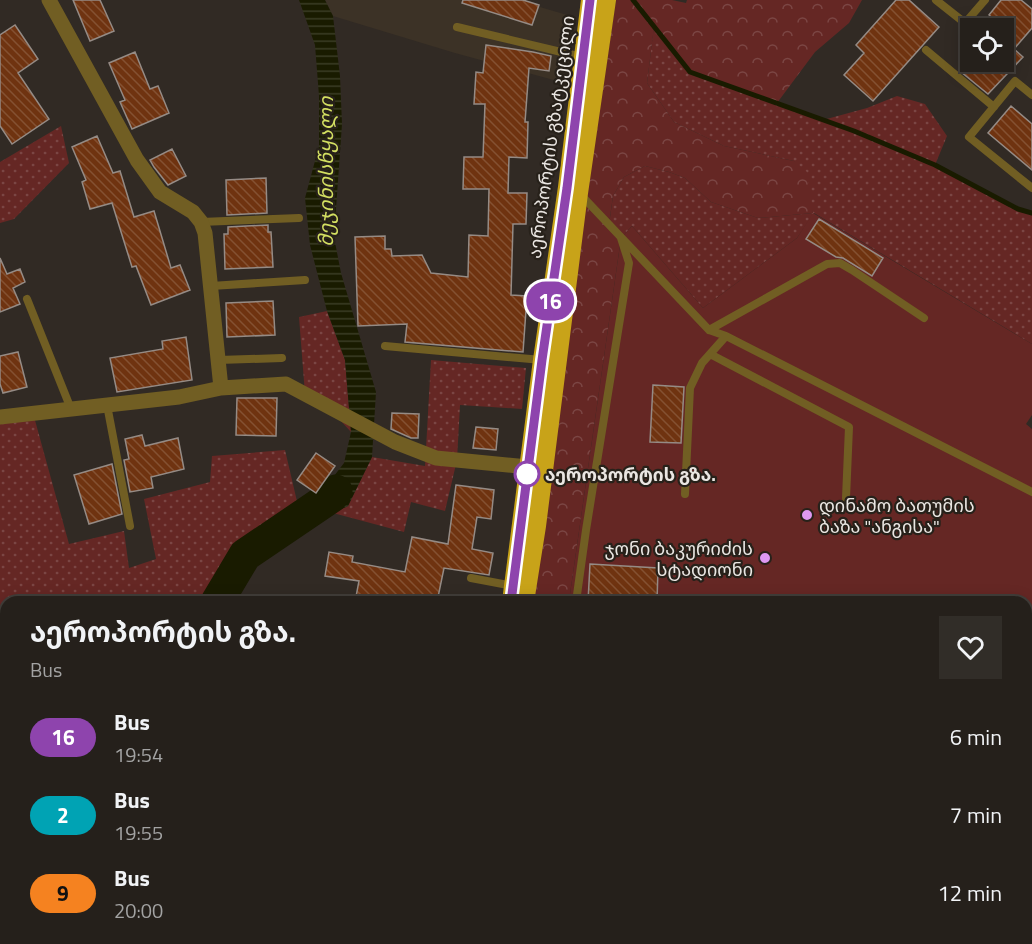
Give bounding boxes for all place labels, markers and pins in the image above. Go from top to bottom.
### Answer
marker: აეროპორტის გზა. [514,461,540,487]
place label: აეროპორტის გზა. [545,461,716,488]
place label: დინამო ბათუმის ბაზა "ანგისა" [819,492,975,540]
marker: დინამო ბათუმის ბაზა "ანგისა" [800,508,814,522]
place label: ჯონი ბაკურიძის სტადიონი [604,535,753,583]
marker: ჯონი ბაკურიძის სტადიონი [758,551,772,565]

